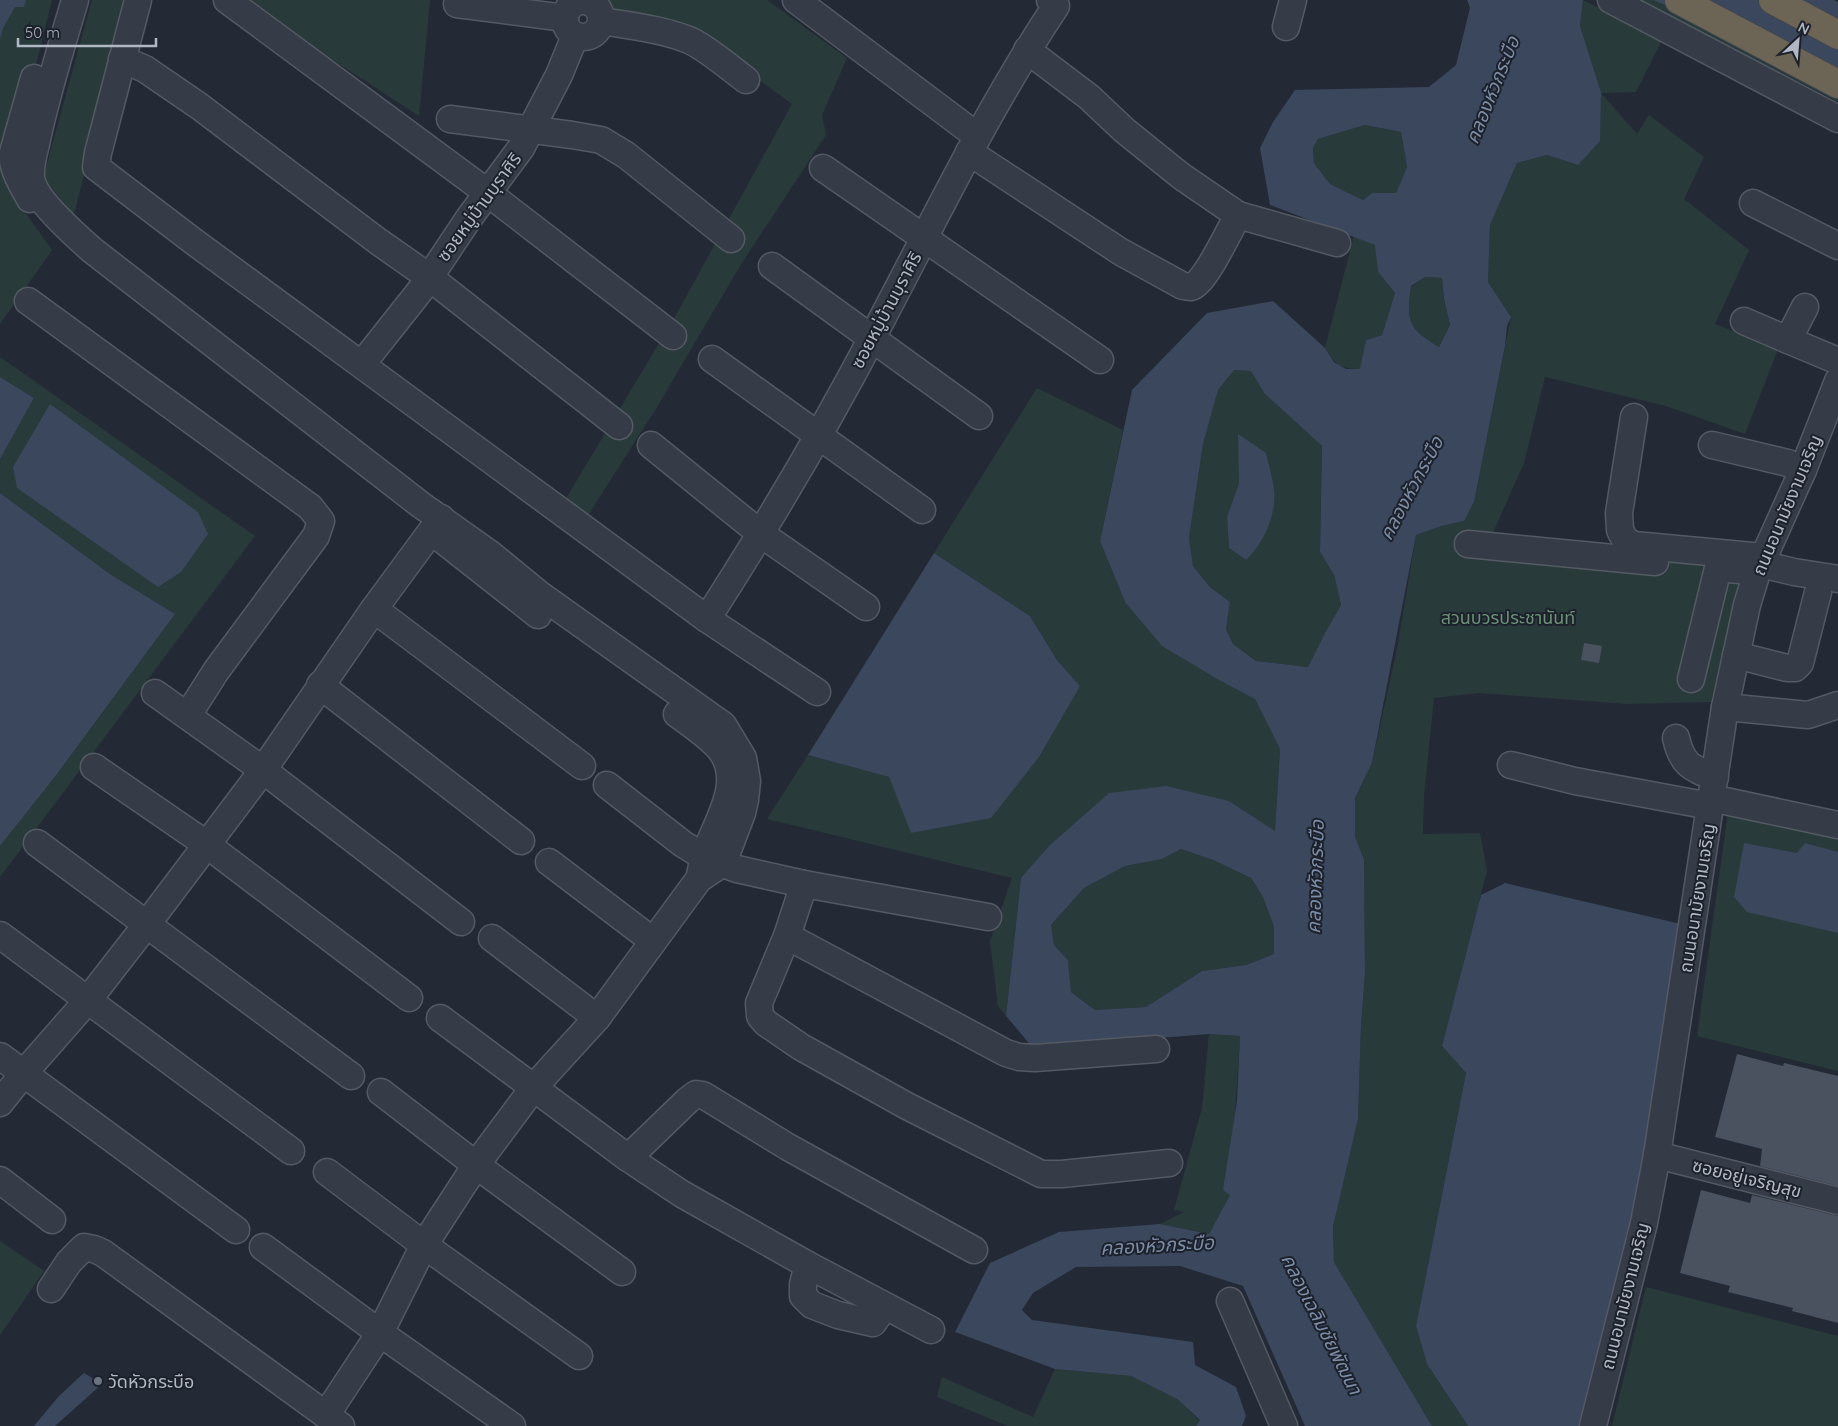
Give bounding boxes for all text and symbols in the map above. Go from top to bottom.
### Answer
scale bar [18,15,155,47]
north arrow [1773,15,1823,65]
text: N [1795,18,1812,39]
text: 50 m [25,23,60,42]
water label: คลองหัวกระบือ [1460,32,1525,147]
street label: ซอยหมู่บ้านบุราศิริ [432,148,527,266]
street label: ซอยหมู่บ้านบุราศิริ [846,248,927,373]
water label: คลองหัวกระบือ [1374,431,1449,544]
street label: ถนนอนามัยงามเจริญ [1747,431,1827,579]
park label: สวนบวรประชานันท์ [1441,606,1575,629]
water label: คลองหัวกระบือ [1301,819,1329,934]
street label: ถนนอนามัยงามเจริญ [1674,822,1720,974]
street label: ซอยอยู่เจริญสุข [1690,1153,1804,1204]
street label: ถนนอนามัยงามเจริญ [1596,1220,1654,1372]
water label: คลองหัวกระบือ [1100,1230,1215,1260]
water label: คลองเฉลิมชัยพัฒนา [1276,1250,1368,1399]
place label: วัดหัวกระบือ [108,1370,194,1393]
marker: วัดหัวกระบือ [92,1375,104,1387]

